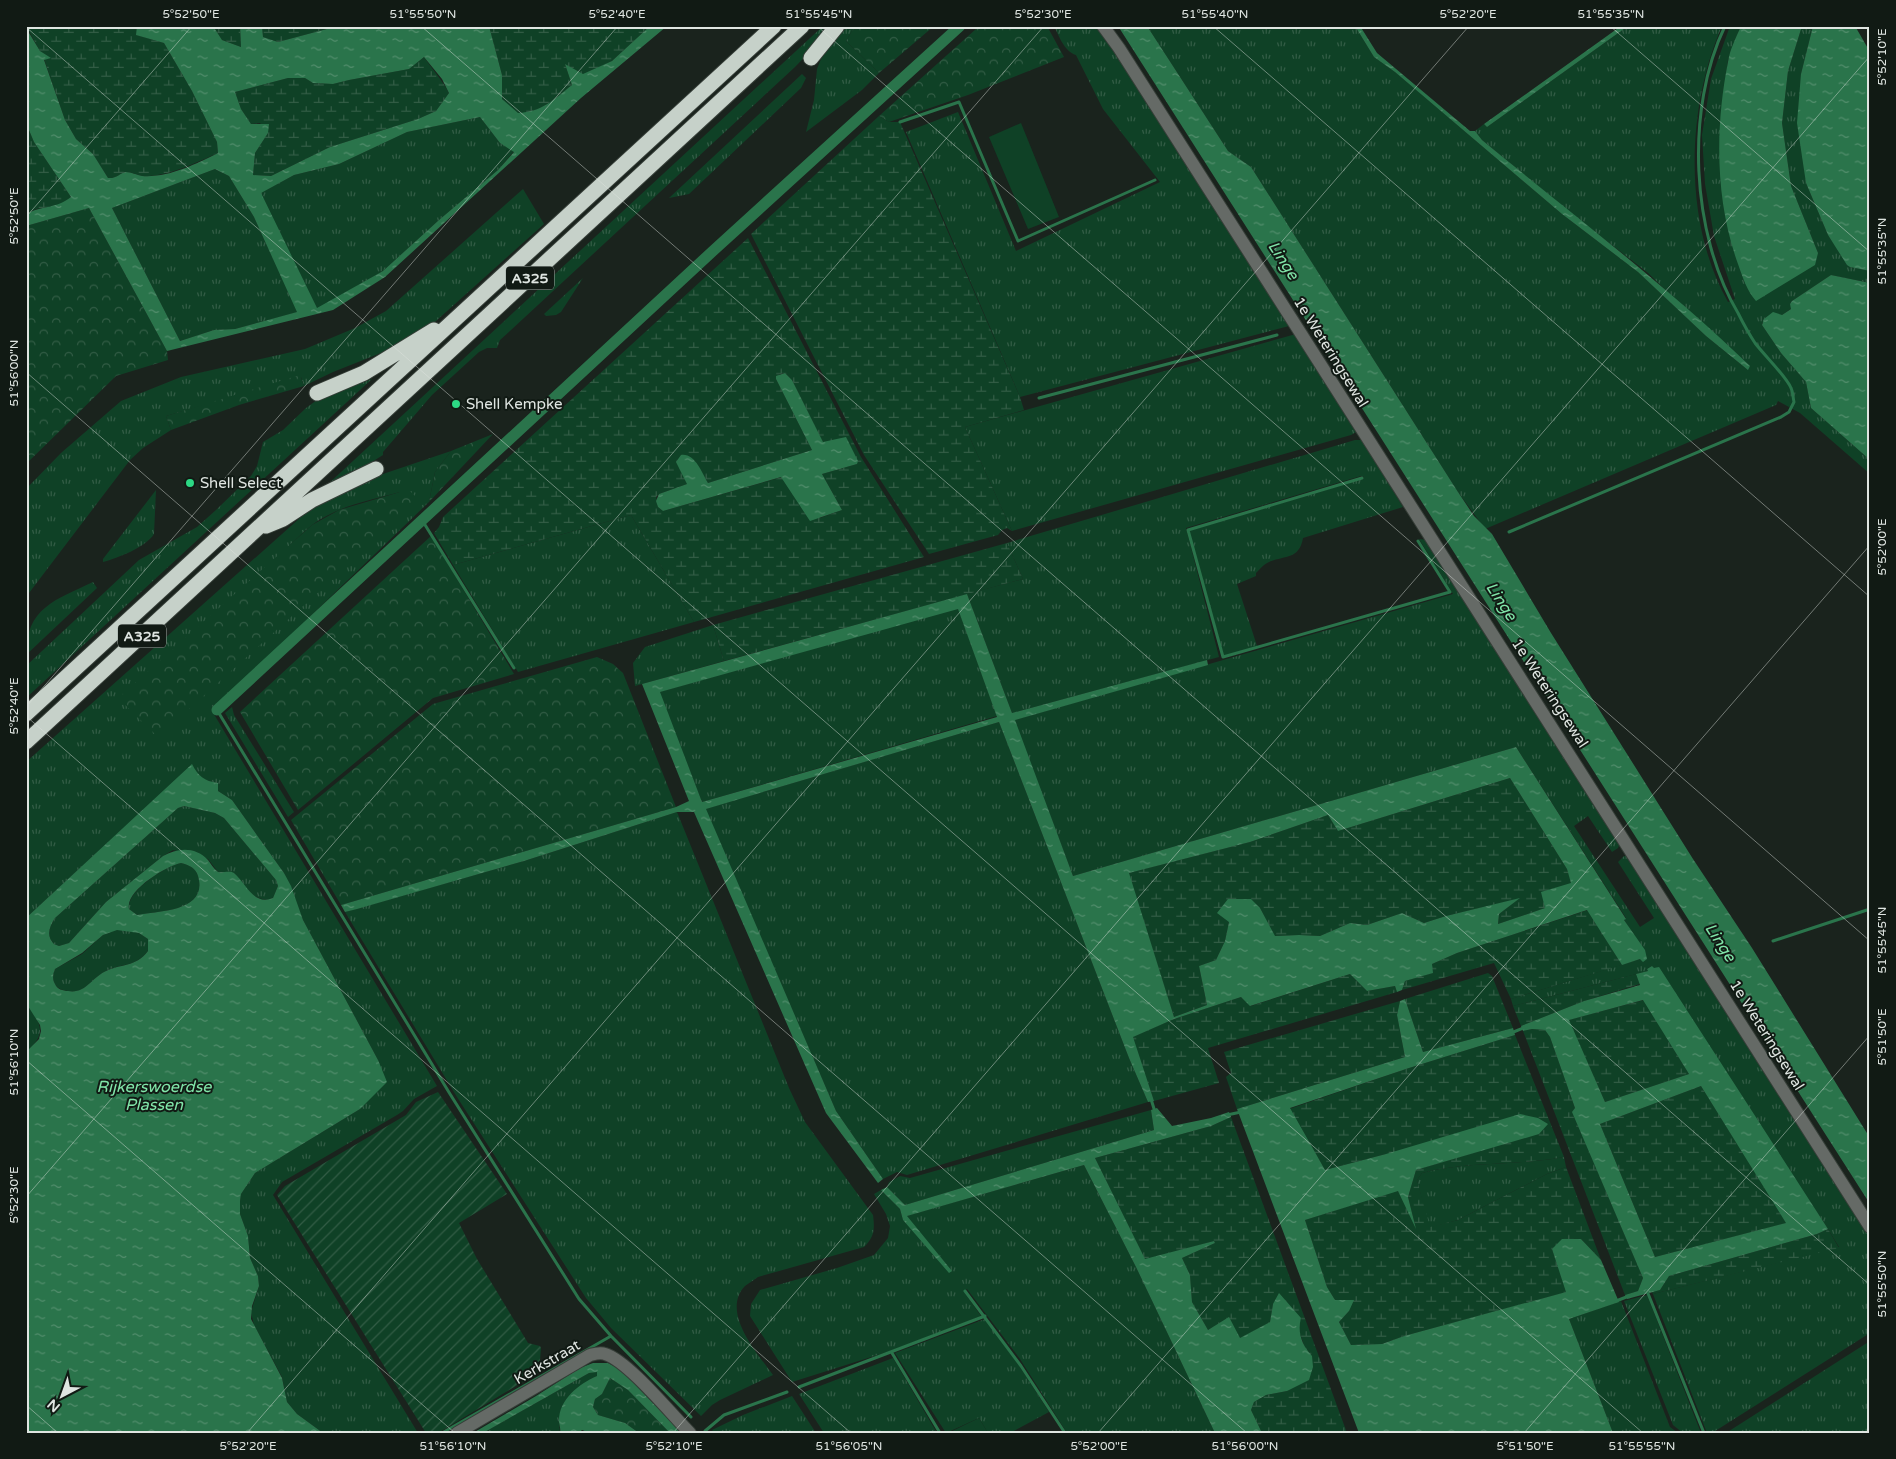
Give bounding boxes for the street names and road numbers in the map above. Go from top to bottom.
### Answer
road number: A325 [506,266,554,290]
street label: 1e Weteringsewal [1290,294,1372,410]
road number: A325 [118,624,166,648]
street label: 1e Weteringsewal [1508,635,1592,751]
street label: 1e Weteringsewal [1726,977,1808,1093]
street label: Kerkstraat [511,1336,584,1388]

